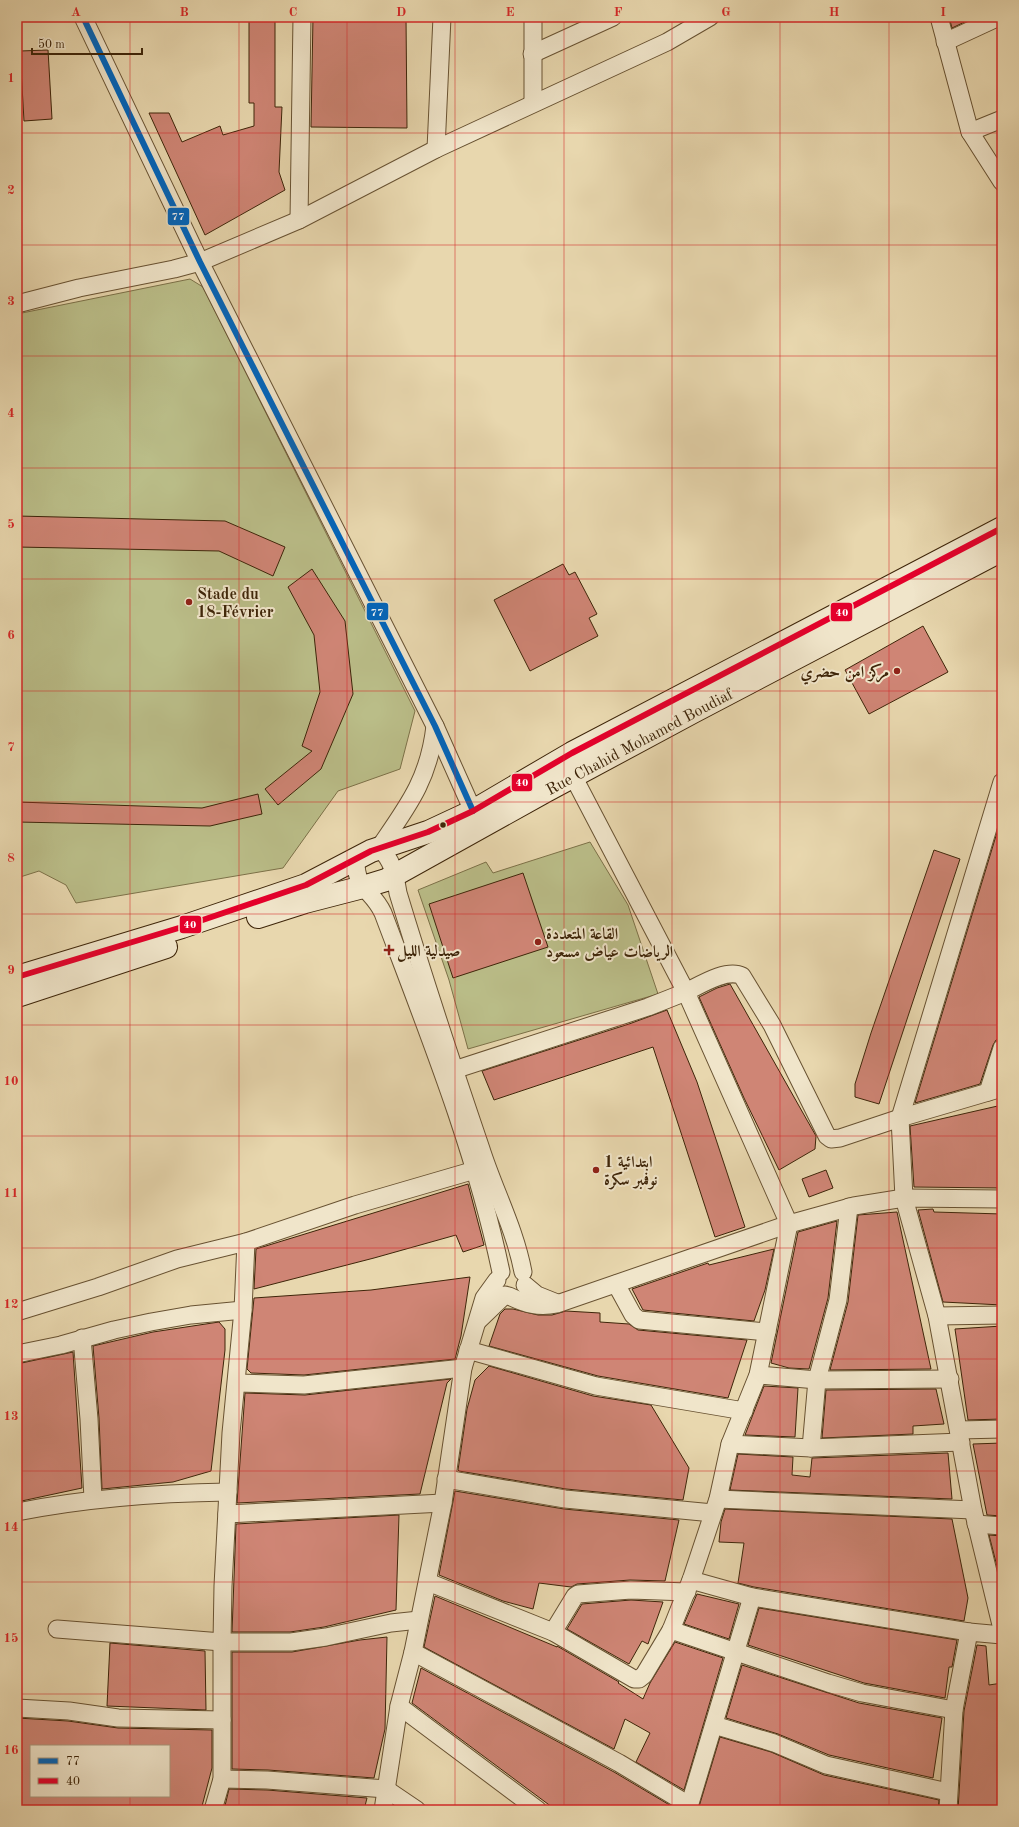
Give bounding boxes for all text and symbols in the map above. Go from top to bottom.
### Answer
text: A [71,6,81,19]
text: B [179,6,189,19]
text: C [289,6,297,19]
text: D [396,6,406,19]
text: E [506,6,515,19]
text: F [614,6,623,19]
text: G [721,6,731,19]
text: H [829,6,840,19]
text: I [940,6,946,19]
scale bar [32,30,142,56]
text: 50 m [38,38,65,51]
text: 1 [7,72,15,85]
text: 2 [7,184,15,197]
line badge: 77 [167,207,190,226]
text: 77 [172,212,184,223]
text: 3 [7,295,15,308]
text: 4 [7,407,15,420]
text: 5 [7,518,15,531]
place label: Stade du 18-Février [197,587,274,621]
marker: Stade du 18-Février [184,597,194,607]
line badge: 77 [366,602,389,621]
line badge: 40 [830,602,853,622]
text: 77 [371,608,383,619]
text: 40 [836,608,848,619]
text: 6 [7,629,15,642]
place label: مركز امن حضري [800,663,889,685]
marker: مركز امن حضري [892,666,902,676]
street label: Rue Chahid Mohamed Boudiaf [544,686,737,799]
text: 7 [7,741,15,754]
line badge: 40 [511,773,533,792]
text: 40 [516,778,528,789]
unlabelled marker [438,820,448,830]
text: 8 [7,852,15,865]
line badge: 40 [179,915,202,934]
text: 40 [184,920,196,931]
place label: القاعة المتعددة الرياضات عياض مسعود [546,926,673,962]
marker: القاعة المتعددة الرياضات عياض مسعود [533,937,543,947]
place label: صيدلية الليل [397,943,461,962]
marker: صيدلية الليل [384,945,394,955]
text: 9 [7,964,15,977]
text: 10 [3,1075,19,1088]
place label: ابتدائية 1 نوفمبر سكرة [604,1155,658,1190]
marker: ابتدائية 1 نوفمبر سكرة [591,1165,601,1175]
text: 11 [3,1187,19,1200]
text: 12 [3,1298,19,1311]
text: 13 [3,1410,19,1423]
text: 14 [3,1521,19,1534]
text: 15 [3,1632,19,1645]
text: 16 [3,1744,19,1757]
legend [30,1745,170,1797]
text: 77 [66,1756,80,1768]
text: 40 [66,1776,80,1788]

